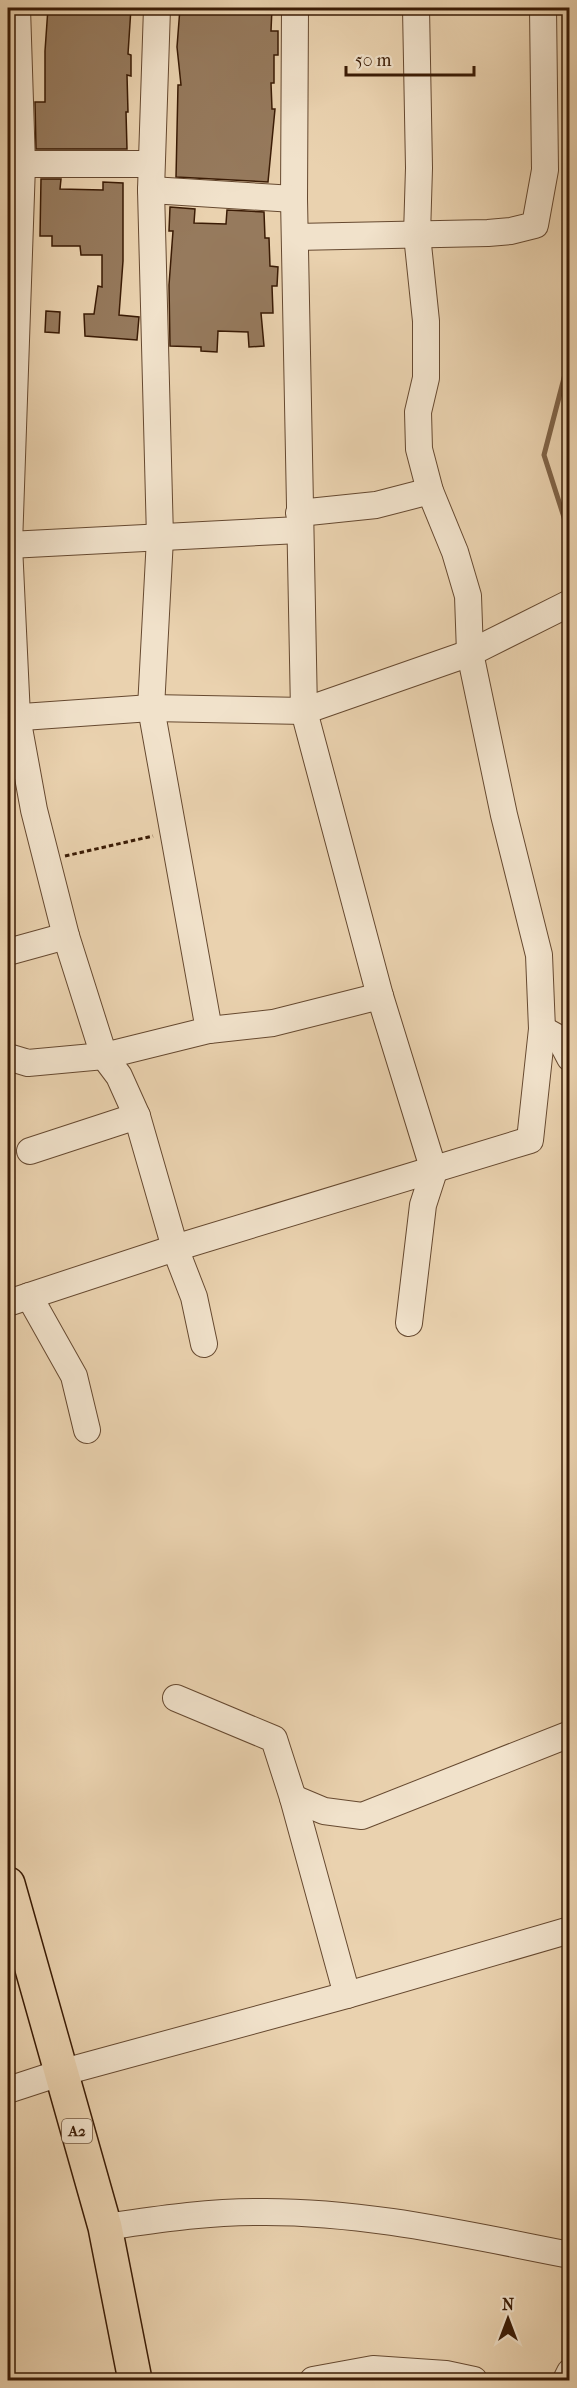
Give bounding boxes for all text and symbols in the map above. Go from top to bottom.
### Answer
scale bar [346,39,474,77]
text: 50 m [355,50,392,71]
road number: A2 [62,2119,92,2143]
north arrow [478,2289,538,2349]
text: N [502,2295,515,2314]

